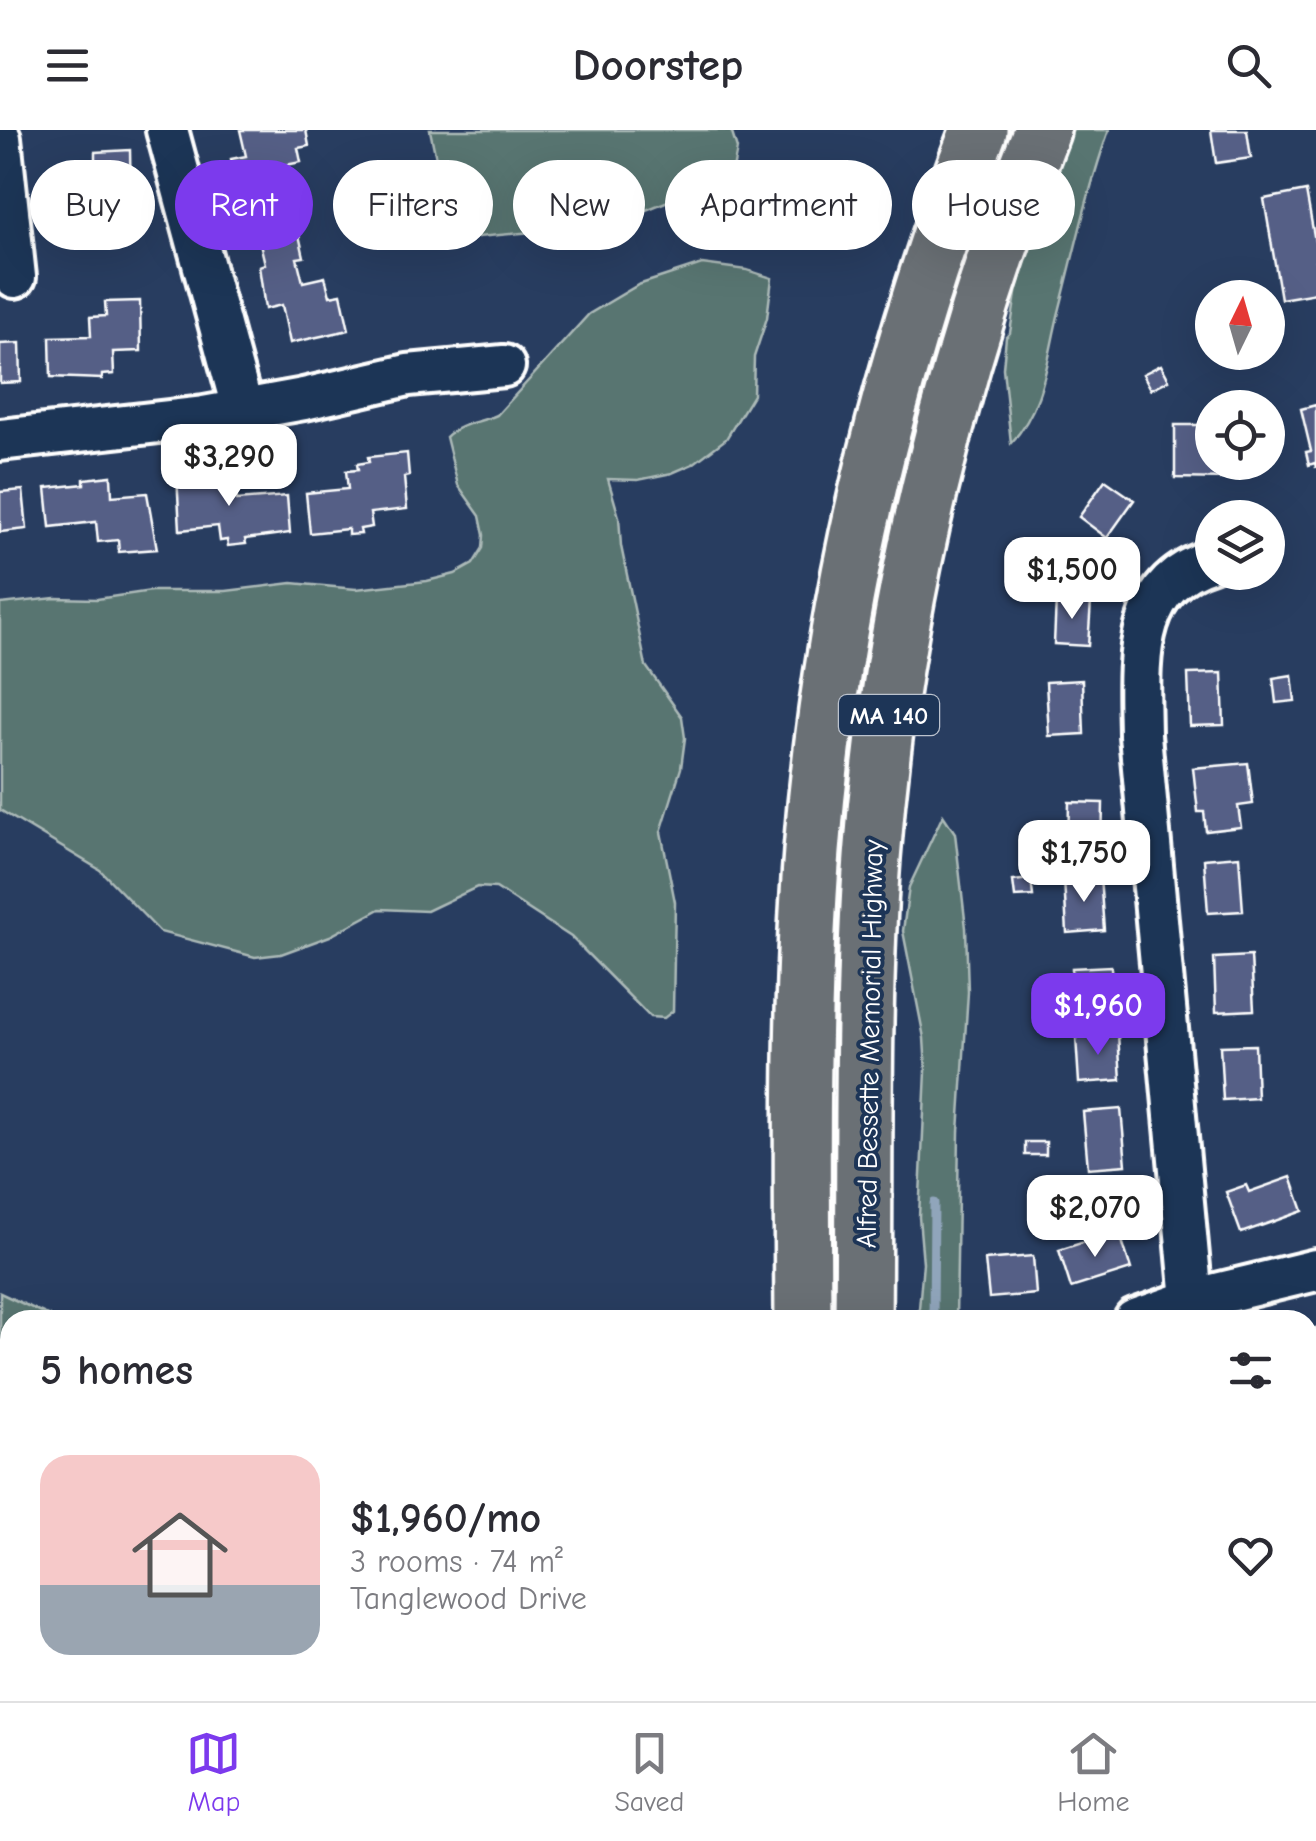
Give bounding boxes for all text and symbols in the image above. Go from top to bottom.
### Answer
icon: menu [40,38,95,93]
icon: search [1221,38,1276,93]
text: Doorstep [572,39,744,91]
chip: Buy [30,160,155,250]
chip: Rent [175,160,313,250]
chip: Filters [333,160,493,250]
chip: New [513,160,645,250]
chip: Apartment [665,160,892,250]
chip: House [912,160,1075,250]
north arrow [1195,280,1285,370]
map controls [1195,280,1285,590]
button: locate [1195,390,1285,480]
pin: $3,290 [148,424,310,509]
text: $3,290 [183,438,275,475]
button: layers [1195,500,1285,590]
pin: $1,500 [991,537,1153,622]
text: $1,500 [1026,551,1118,588]
road number: MA 140 [839,695,939,735]
pin: $1,750 [1003,820,1165,905]
text: $1,750 [1040,834,1128,871]
street label: Alfred Bessette Memorial Highway [850,839,890,1249]
pin: $1,960 [1017,973,1179,1058]
text: $1,960 [1053,987,1143,1024]
pin: $2,070 [1014,1175,1176,1260]
text: $2,070 [1049,1189,1141,1226]
icon: filters [1223,1343,1278,1398]
text: 5 homes [40,1346,193,1395]
text: $1,960/mo [350,1494,541,1543]
icon: home [120,1495,240,1615]
icon: heart [1223,1528,1278,1583]
text: 3 rooms · 74 m² [350,1543,563,1580]
text: Tanglewood Drive [350,1580,587,1617]
tab: Map [186,1726,241,1818]
tab: Saved [614,1726,684,1818]
tab: Home [1057,1726,1130,1818]

